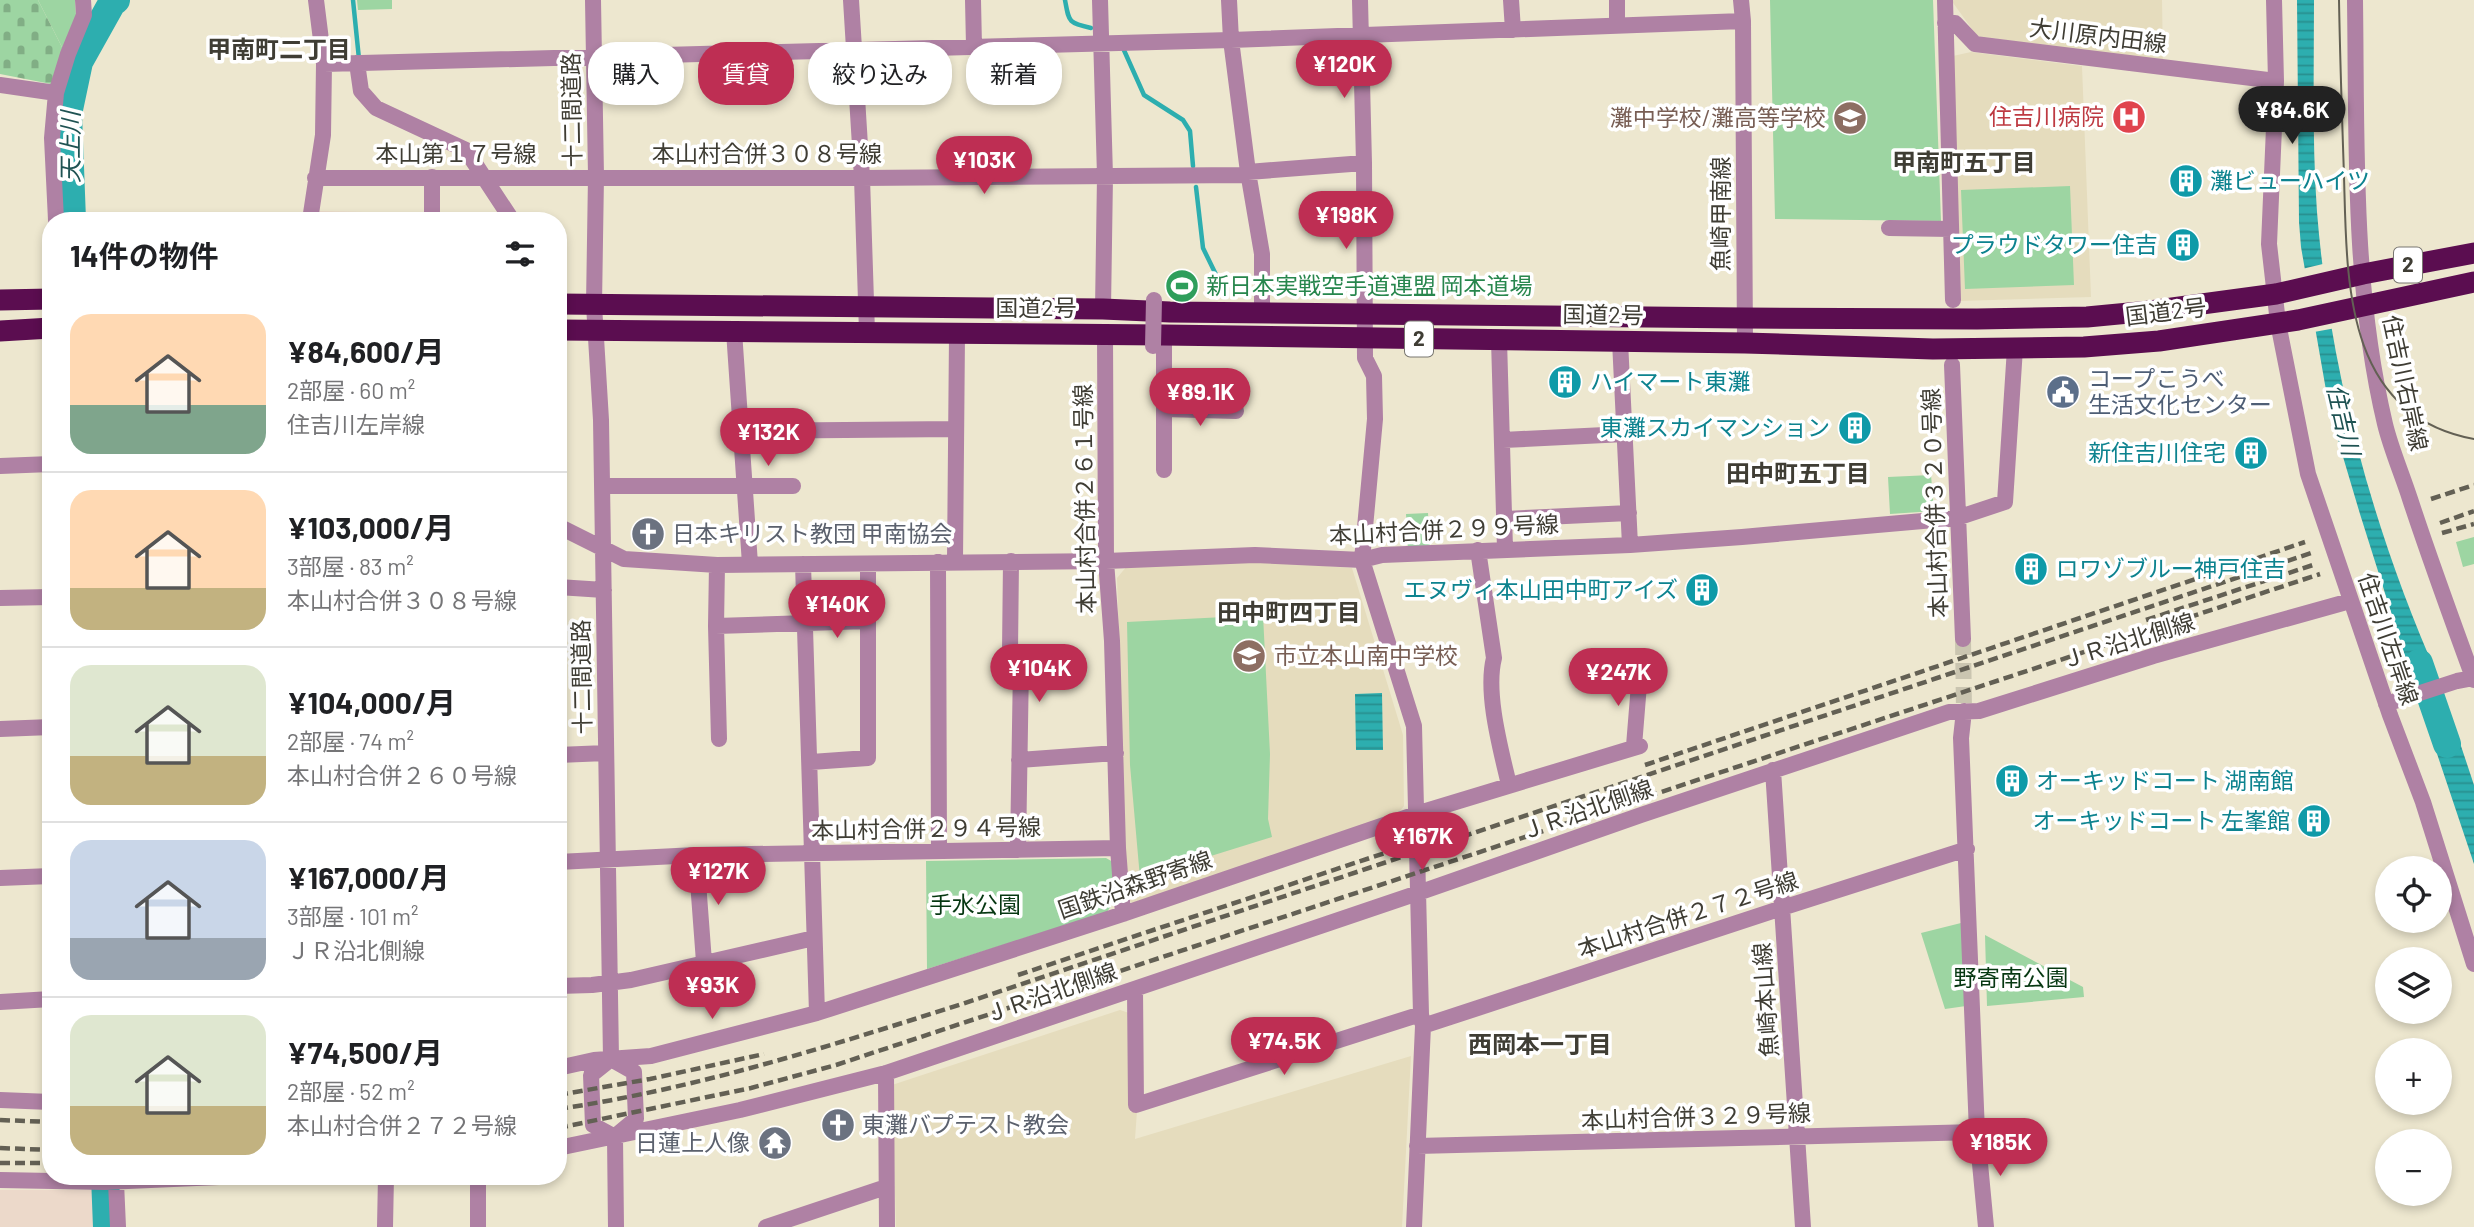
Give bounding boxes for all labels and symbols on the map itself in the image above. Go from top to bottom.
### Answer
street label: 大川原内田線 [2028,13,2168,57]
district label: 甲南町二丁目 [207,34,351,63]
pin: ¥120K [1295,41,1393,100]
street label: 十二間道路 [556,52,586,168]
pin: ¥84.6K [2235,86,2349,146]
hospital icon: 住吉川病院 [2110,98,2148,136]
school or university icon: 灘中学校/灘高等学校 [1831,99,1869,137]
place label: 住吉川病院 [1989,102,2104,130]
place label: 灘中学校/灘高等学校 [1610,103,1826,131]
water label: 天上川 [55,108,84,183]
pin: ¥103K [935,136,1033,196]
street label: 本山第１７号線 [376,139,537,167]
street label: 本山村合併３０８号線 [652,139,882,167]
district label: 甲南町五丁目 [1892,147,2036,176]
street label: 魚崎甲南線 [1706,157,1734,272]
building icon: 灘ビューハイツ [2167,162,2205,200]
place label: 灘ビューハイツ [2210,166,2370,194]
pin: ¥198K [1297,191,1395,251]
building icon: プラウドタワー住吉 [2164,226,2202,264]
place label: プラウドタワー住吉 [1951,230,2158,258]
road number: 2 [2394,247,2422,282]
sports icon: 新日本実戦空手道連盟 岡本道場 [1163,267,1201,305]
place label: 新日本実戦空手道連盟 岡本道場 [1206,271,1533,299]
street label: 国道2号 [2124,292,2208,330]
street label: 国道2号 [995,293,1077,321]
street label: 国道2号 [1562,299,1644,329]
street label: 住吉川右岸線 [2378,312,2434,453]
road number: 2 [1405,322,1433,356]
building icon: ハイマート東灘 [1546,363,1584,401]
place label: コープこうべ 生活文化センター [2088,364,2272,418]
place label: ハイマート東灘 [1590,367,1751,395]
pin: ¥89.1K [1143,368,1257,428]
public building icon: コープこうべ 生活文化センター [2044,373,2082,411]
water label: 住吉川 [2322,381,2367,461]
street label: 本山村合併２６１号線 [1068,384,1100,614]
street label: 本山村合併３２０号線 [1916,388,1952,618]
pin: ¥132K [719,408,817,468]
building icon: 東灘スカイマンション [1836,409,1874,447]
place label: 東灘スカイマンション [1600,413,1830,441]
building icon: 新住吉川住宅 [2232,434,2270,472]
place label: 新住吉川住宅 [2088,438,2226,466]
district label: 田中町五丁目 [1726,458,1870,487]
street label: 本山村合併２９９号線 [1328,509,1560,549]
church icon: 日本キリスト教団 甲南協会 [629,515,667,553]
place label: 日本キリスト教団 甲南協会 [672,519,953,547]
building icon: ロワゾブルー神戸住吉 [2012,550,2050,588]
place label: ロワゾブルー神戸住吉 [2056,554,2286,582]
street label: 住吉川左岸線 [2353,569,2425,708]
building icon: エヌヴィ本山田中町アイズ [1683,571,1721,609]
place label: エヌヴィ本山田中町アイズ [1404,575,1678,603]
pin: ¥140K [788,580,886,640]
district label: 田中町四丁目 [1217,597,1361,626]
street label: ＪＲ沿北側線 [2058,606,2198,674]
street label: 十二間道路 [566,619,596,735]
school or university icon: 市立本山南中学校 [1230,637,1268,675]
place label: 市立本山南中学校 [1274,641,1458,669]
pin: ¥104K [990,644,1088,704]
pin: ¥247K [1569,648,1667,708]
building icon: オーキッドコート 湖南館 [1993,762,2031,800]
place label: オーキッドコート 湖南館 [2036,766,2294,794]
street label: ＪＲ沿北側線 [1517,773,1656,845]
building icon: オーキッドコート 左峯館 [2295,802,2333,840]
place label: オーキッドコート 左峯館 [2032,806,2290,834]
street label: 本山村合併２９４号線 [811,812,1041,844]
pin: ¥167K [1373,812,1471,872]
street label: 国鉄沿森野寄線 [1054,845,1215,923]
pin: ¥127K [669,848,767,907]
street label: 本山村合併２７２号線 [1574,865,1801,963]
park label: 手水公園 [929,890,1021,918]
street label: 魚崎本山線 [1747,942,1783,1058]
street label: ＪＲ沿北側線 [981,956,1120,1028]
pin: ¥93K [671,962,753,1021]
park label: 野寄南公園 [1954,963,2069,991]
pin: ¥74.5K [1227,1018,1341,1077]
district label: 西岡本一丁目 [1468,1029,1612,1058]
street label: 本山村合併３２９号線 [1581,1098,1811,1134]
church icon: 東灘バプテスト教会 [819,1106,857,1144]
place label: 東灘バプテスト教会 [862,1110,1069,1138]
pin: ¥185K [1951,1118,2049,1178]
temple icon: 日蓮上人像 [756,1124,794,1162]
place label: 日蓮上人像 [635,1128,750,1156]

